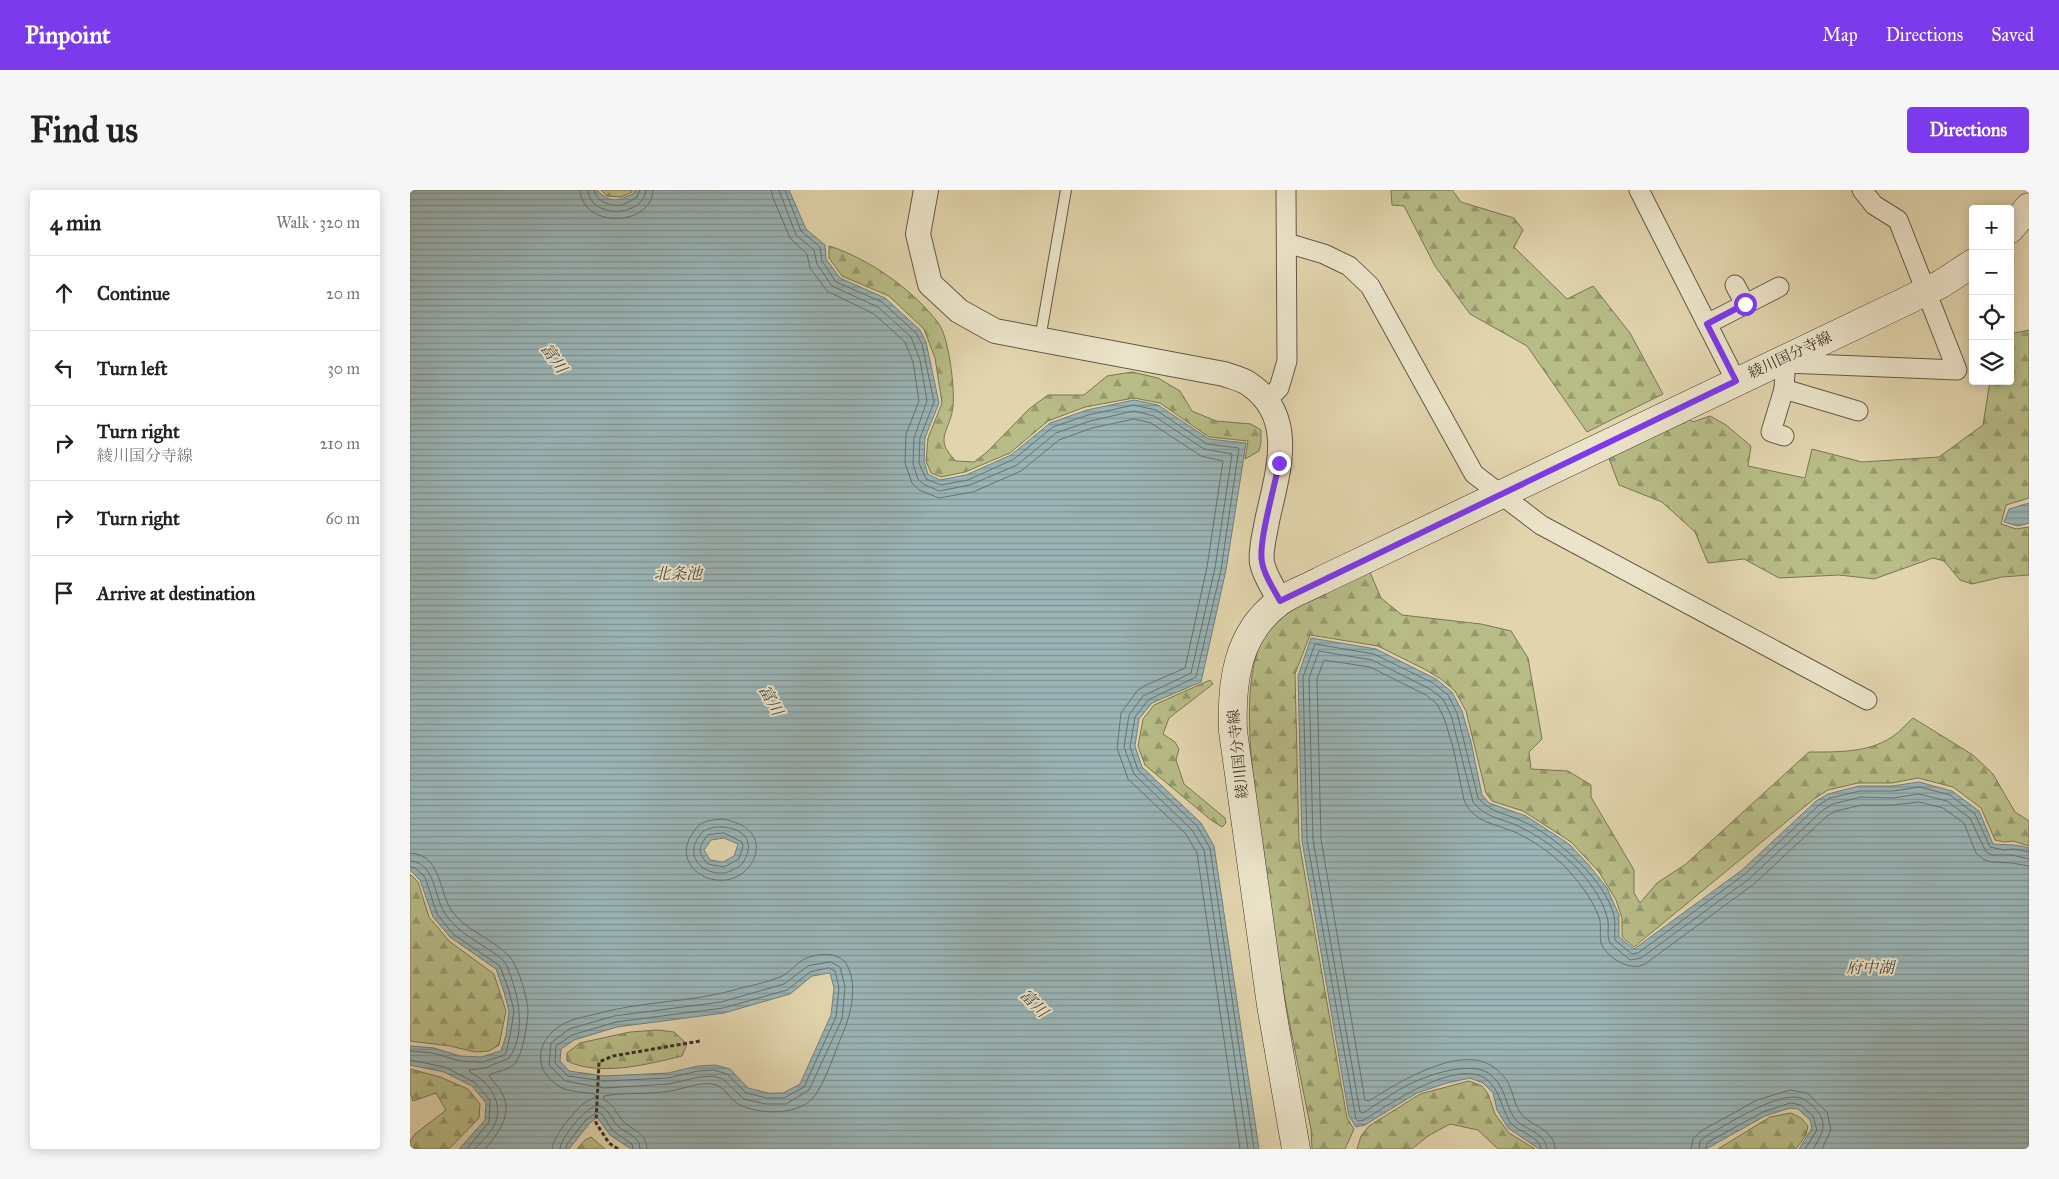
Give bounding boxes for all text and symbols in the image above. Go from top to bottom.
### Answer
text: Pinpoint [25,20,111,50]
text: Map [1822,24,1858,46]
text: Directions [1886,24,1963,46]
text: Saved [1991,24,2034,46]
button: Directions [1907,107,2029,153]
text: Find us [30,109,138,152]
map controls [1969,205,2014,385]
button: + [1969,205,2014,250]
text: 4 min [50,210,101,236]
text: Walk · 320 m [276,213,360,232]
button: − [1969,250,2014,295]
icon: ahead [50,279,78,307]
text: Continue [97,282,170,305]
text: 20 m [326,284,360,303]
route start [1734,293,1757,316]
button: locate [1969,295,2014,340]
street label: 綾川国分寺線 [1745,328,1835,382]
water label: 富川 [537,339,572,378]
button: layers [1969,340,2014,385]
icon: left [50,354,78,382]
text: Turn left [97,357,167,380]
text: 30 m [327,359,360,378]
text: Turn right [97,420,180,443]
icon: right [50,429,78,457]
text: 210 m [320,434,360,453]
text: 綾川国分寺線 [97,446,193,465]
route end [1268,452,1291,475]
icon: right [50,504,78,532]
text: Turn right [97,507,180,530]
text: 60 m [326,509,360,528]
water label: 北条池 [654,564,704,583]
icon: arrive [50,579,78,607]
text: Arrive at destination [97,582,255,605]
water label: 富川 [755,681,788,720]
street label: 綾川国分寺線 [1224,708,1252,800]
water label: 府中湖 [1846,958,1897,977]
water label: 富川 [1016,985,1053,1022]

